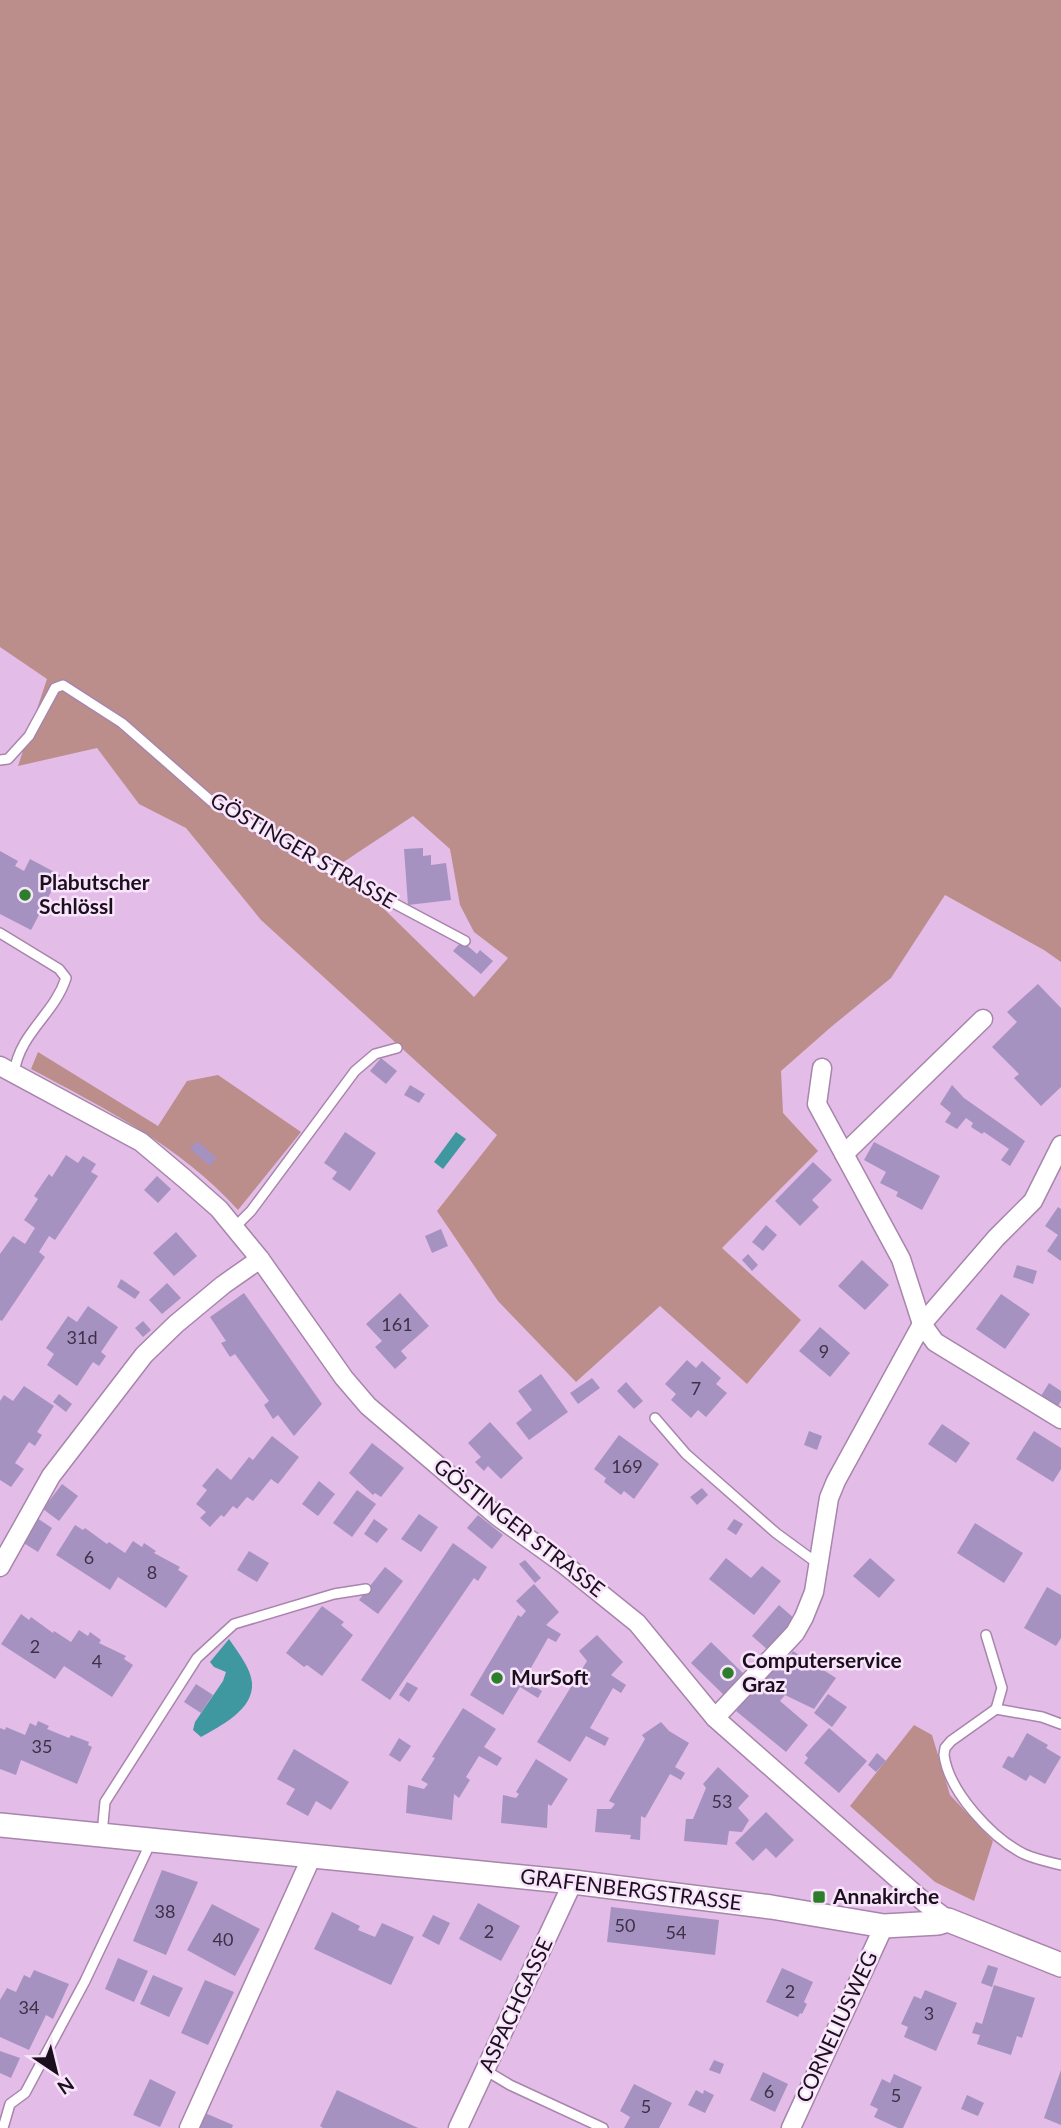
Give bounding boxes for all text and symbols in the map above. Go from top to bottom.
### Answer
street label: GÖSTINGER STRASSE [207,786,401,913]
place label: Plabutscher Schlössl [39,869,150,918]
marker: Plabutscher Schlössl [17,887,33,903]
house number: 161 [381,1313,413,1335]
house number: 31d [67,1326,97,1348]
house number: 9 [819,1340,829,1362]
house number: 7 [691,1377,701,1399]
street label: GÖSTINGER STRASSE [430,1452,610,1601]
house number: 169 [611,1455,643,1477]
house number: 6 [84,1546,94,1568]
house number: 8 [147,1561,157,1583]
house number: 2 [30,1635,40,1657]
place label: Computerservice Graz [742,1647,902,1696]
house number: 4 [92,1650,102,1672]
place label: MurSoft [511,1664,589,1689]
marker: Computerservice Graz [720,1665,736,1681]
marker: MurSoft [489,1670,505,1686]
house number: 35 [32,1735,52,1757]
house number: 53 [712,1790,732,1812]
street label: GRAFENBERGSTRASSE [519,1863,743,1914]
place label: Annakirche [832,1883,939,1908]
marker: Annakirche [811,1889,827,1905]
house number: 38 [155,1900,175,1922]
house number: 50 [615,1914,635,1936]
house number: 2 [484,1920,494,1942]
house number: 54 [666,1921,686,1943]
house number: 40 [213,1928,233,1950]
street label: ASPACHGASSE [473,1933,557,2076]
street label: CORNELIUSWEG [790,1947,882,2106]
house number: 2 [785,1980,795,2002]
house number: 34 [19,1996,39,2018]
house number: 3 [924,2002,934,2024]
north arrow [21,2037,91,2107]
text: N [53,2073,79,2100]
house number: 6 [764,2080,774,2102]
house number: 5 [891,2084,901,2106]
house number: 5 [641,2095,651,2117]

